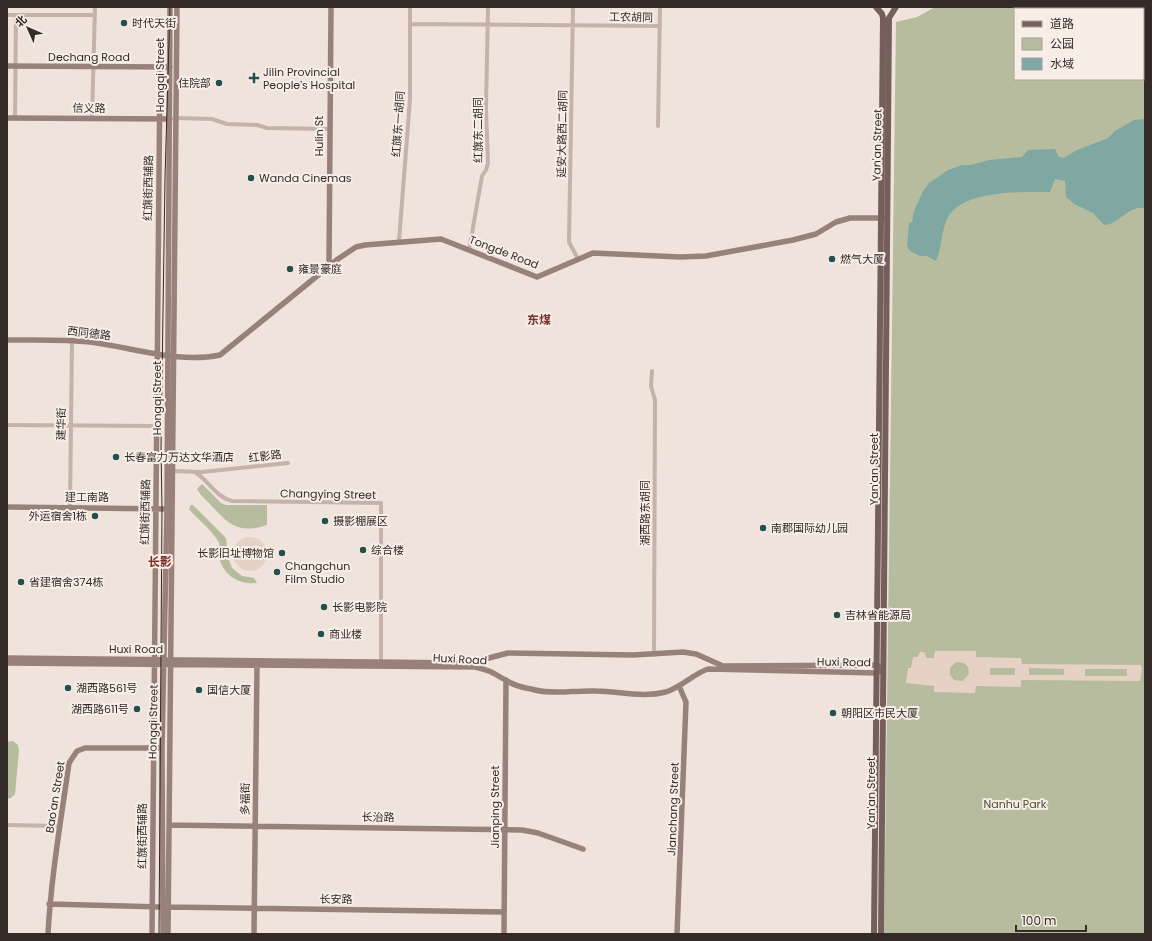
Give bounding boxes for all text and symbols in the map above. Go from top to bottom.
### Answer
north arrow [8,8,48,48]
legend [1014,8,1144,80]
street label: 工农胡同 [609,9,653,25]
text: 北 [11,11,30,30]
place label: 时代天街 [132,15,176,31]
text: 道路 [1050,15,1074,32]
marker: 时代天街 [119,18,129,28]
text: 公园 [1050,35,1074,52]
street label: Hongqi Street [152,38,168,112]
street label: Dechang Road [48,49,130,65]
text: 水域 [1050,55,1074,72]
place label: Jilin Provincial People's Hospital [263,64,355,93]
marker: Jilin Provincial People's Hospital [248,72,260,84]
place label: 住院部 [178,75,211,91]
marker: 住院部 [214,78,224,88]
street label: 延安大路西二胡同 [553,90,571,178]
street label: 红旗东一胡同 [388,91,408,157]
street label: 红旗东二胡同 [470,97,486,163]
street label: 信义路 [72,100,106,116]
street label: Yan'an Street [868,109,886,181]
street label: Hulin St [311,116,327,156]
street label: 红旗街西辅路 [139,155,157,221]
place label: Wanda Cinemas [259,170,352,186]
marker: Wanda Cinemas [246,173,256,183]
street label: Tongde Road [467,231,541,273]
place label: 燃气大厦 [840,251,884,267]
marker: 燃气大厦 [827,254,837,264]
place label: 雍景豪庭 [298,261,342,277]
marker: 雍景豪庭 [285,264,295,274]
district label: 东煤 [527,311,551,328]
street label: 西同德路 [66,322,112,344]
street label: Hongqi Street [149,361,165,435]
street label: 建华街 [53,407,69,441]
street label: Yan'an Street [866,433,882,505]
street label: 红影路 [248,446,282,466]
place label: 长春富力万达文华酒店 [124,449,234,465]
marker: 长春富力万达文华酒店 [111,452,121,462]
street label: 红旗街西辅路 [136,479,154,545]
street label: 湖西路东胡同 [637,480,653,546]
street label: Changying Street [280,485,376,503]
street label: 建工南路 [65,489,109,505]
place label: 外运宿舍1栋 [28,508,87,524]
marker: 外运宿舍1栋 [90,511,100,521]
place label: 摄影棚展区 [333,513,388,529]
marker: 摄影棚展区 [320,516,330,526]
place label: 南郡国际幼儿园 [771,520,848,536]
marker: 南郡国际幼儿园 [758,523,768,533]
place label: 综合楼 [371,542,404,558]
place label: 长影旧址博物馆 [197,545,274,561]
marker: 综合楼 [358,545,368,555]
marker: 长影旧址博物馆 [277,548,287,558]
district label: 长影 [148,553,172,570]
place label: Changchun Film Studio [285,558,350,587]
marker: Changchun Film Studio [272,567,282,577]
place label: 省建宿舍374栋 [29,574,103,590]
marker: 省建宿舍374栋 [16,577,26,587]
place label: 长影电影院 [332,599,387,615]
marker: 长影电影院 [319,602,329,612]
place label: 吉林省能源局 [845,607,911,623]
marker: 吉林省能源局 [832,610,842,620]
place label: 商业楼 [329,626,362,642]
marker: 商业楼 [316,629,326,639]
street label: Huxi Road [109,641,163,657]
street label: Huxi Road [433,650,487,668]
street label: Huxi Road [817,654,871,670]
place label: 湖西路561号 [76,680,137,696]
place label: 国信大厦 [207,682,251,698]
marker: 湖西路561号 [63,683,73,693]
street label: Hongqi Street [144,685,162,759]
marker: 国信大厦 [194,685,204,695]
place label: 湖西路611号 [71,701,129,717]
marker: 湖西路611号 [132,704,142,714]
place label: 朝阳区市民大厦 [841,705,918,721]
marker: 朝阳区市民大厦 [828,708,838,718]
street label: Yan'an Street [863,757,879,829]
street label: Bao'an Street [41,760,69,834]
street label: Jianchang Street [663,762,683,856]
street label: Jianping Street [487,766,503,848]
street label: 多福街 [237,782,253,816]
park label: Nanhu Park [984,796,1047,812]
street label: 红旗街西辅路 [134,803,150,869]
street label: 长治路 [361,809,395,825]
street label: 长安路 [319,891,353,907]
scale bar [1016,907,1086,933]
text: 100 m [1022,912,1056,929]

